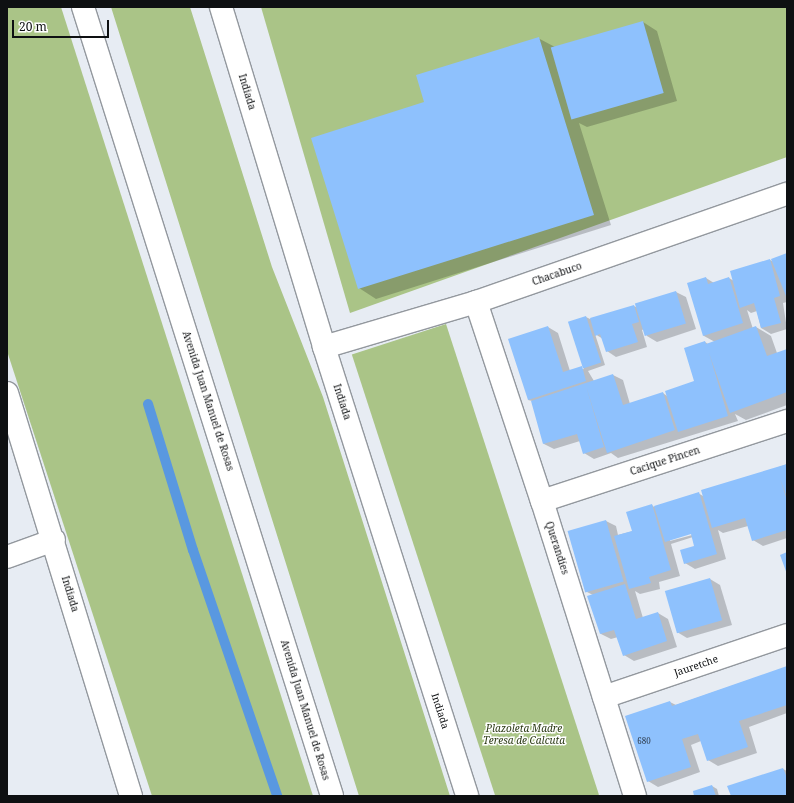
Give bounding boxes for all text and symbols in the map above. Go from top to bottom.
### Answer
scale bar [14,12,111,38]
text: 20 m [19,18,47,35]
street label: Indiada [236,73,258,111]
street label: Chacabuco [531,260,583,288]
street label: Avenida Juan Manuel de Rosas [180,330,236,472]
street label: Indiada [331,383,353,421]
street label: Cacique Pincen [629,444,701,478]
street label: Querandíes [543,520,571,576]
street label: Indiada [59,575,81,613]
street label: Avenida Juan Manuel de Rosas [278,638,332,782]
street label: Jauretche [672,653,720,679]
street label: Indiada [429,692,451,730]
park label: Plazoleta Madre Teresa de Calcuta [483,722,565,746]
house number: 680 [637,736,651,746]

